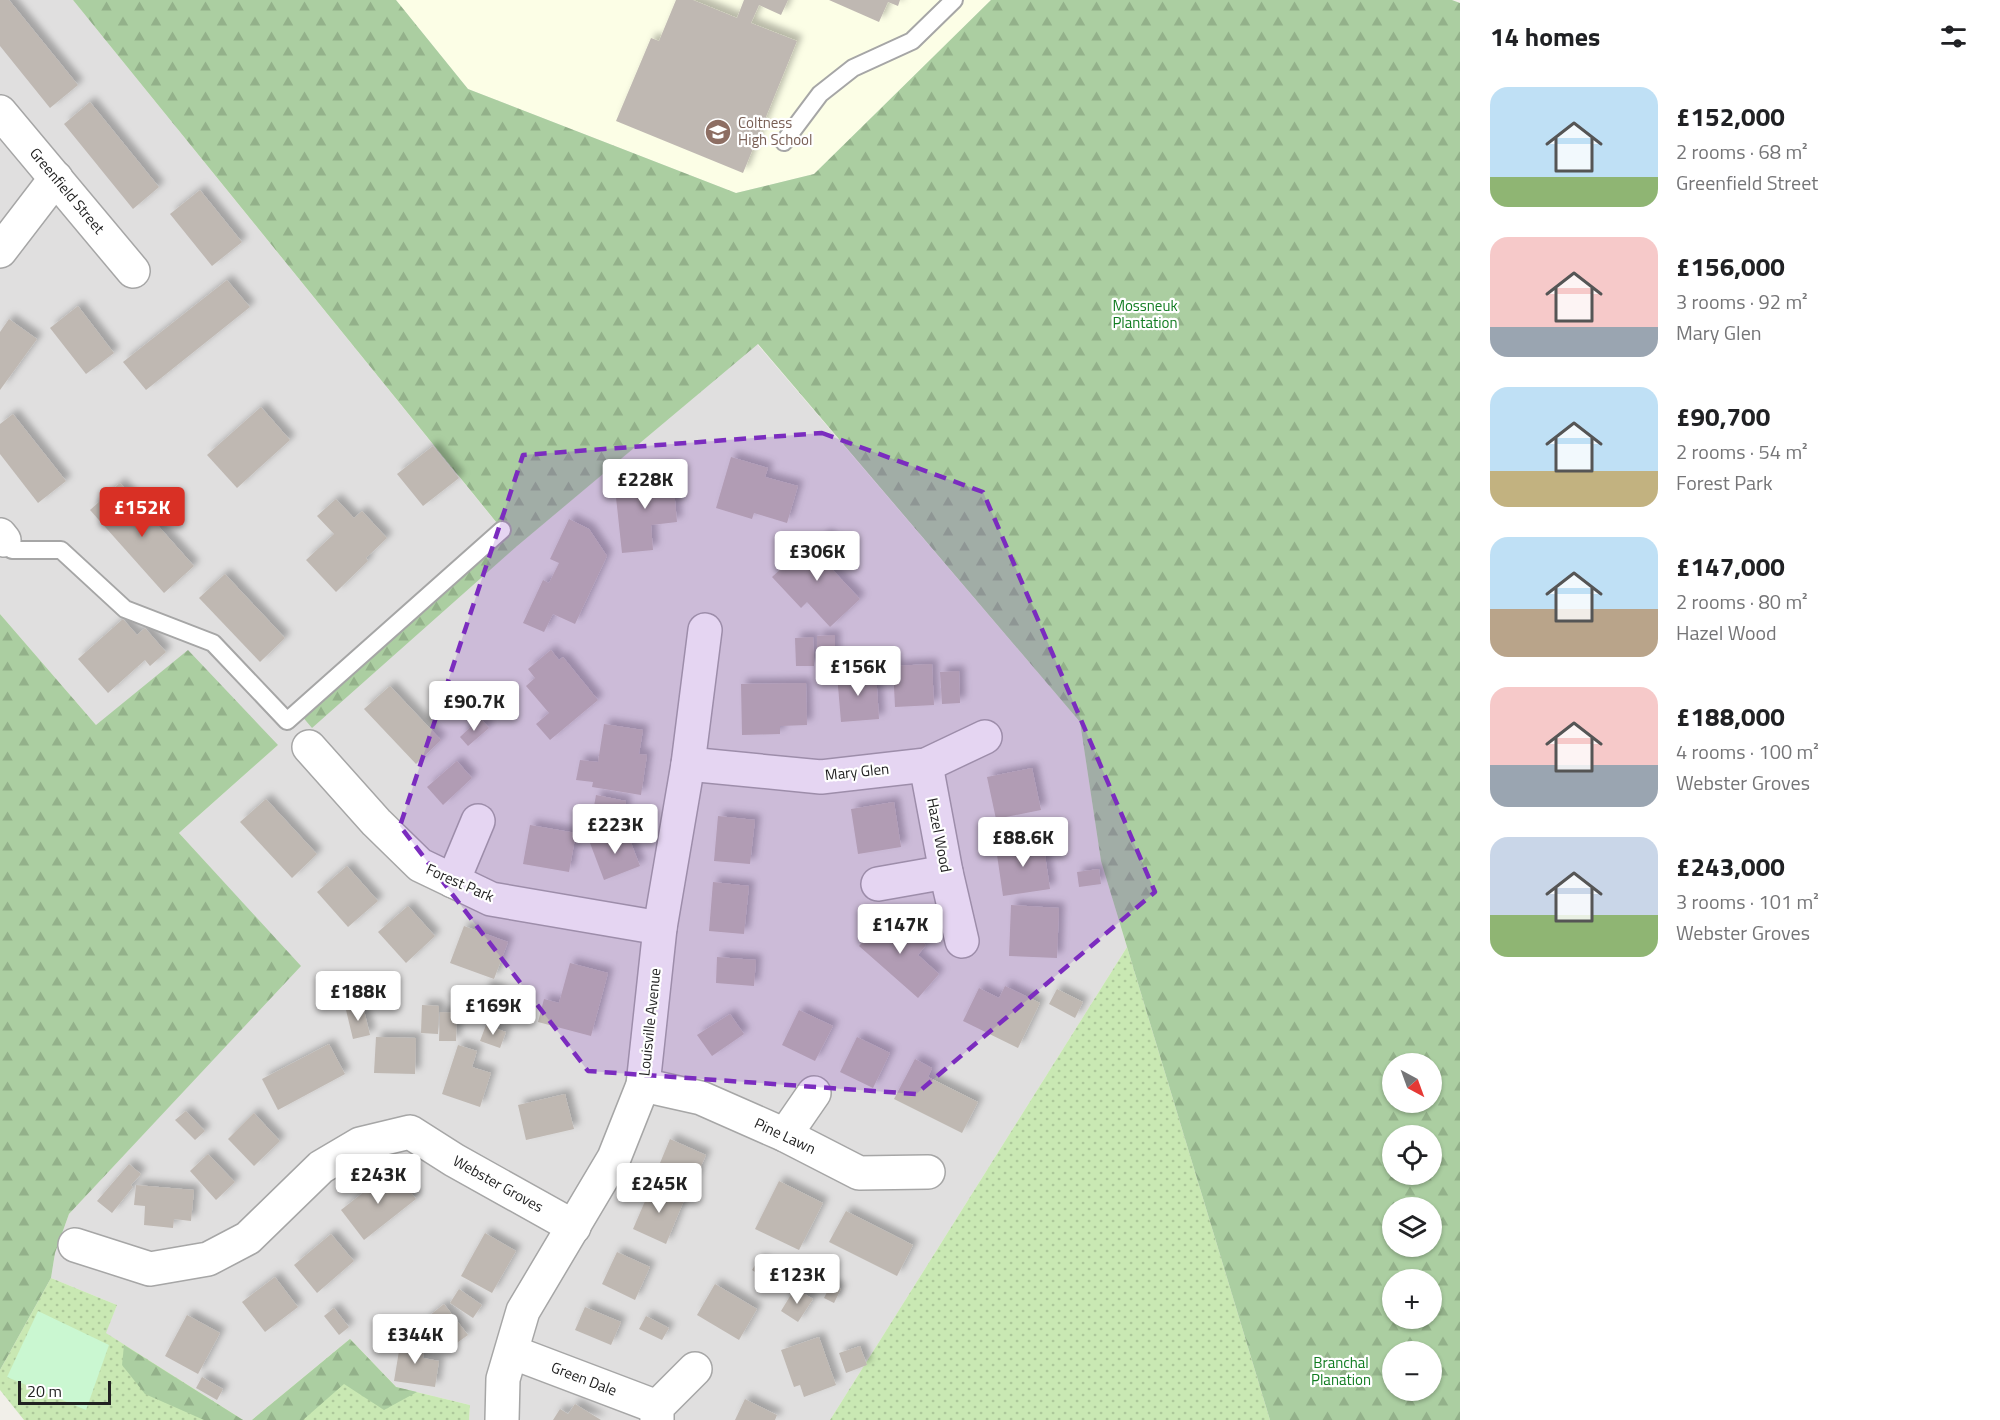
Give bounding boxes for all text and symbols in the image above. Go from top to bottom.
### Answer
text: 14 homes [1490,17,1600,56]
icon: filters [1937,20,1970,53]
text: £152,000 [1676,97,1785,136]
place label: Coltness High School [738,111,813,151]
icon: home [1538,111,1610,183]
school or university icon: Coltness High School [703,117,733,147]
text: 2 rooms · 68 m² [1676,136,1808,167]
street label: Greenfield Street [24,142,111,239]
text: Greenfield Street [1676,167,1818,198]
text: £156,000 [1676,247,1785,286]
icon: home [1538,261,1610,333]
text: 3 rooms · 92 m² [1676,286,1808,317]
park label: Mossneuk Plantation [1112,294,1178,334]
text: Mary Glen [1676,317,1762,348]
text: £90,700 [1676,397,1770,436]
icon: home [1538,411,1610,483]
text: 2 rooms · 54 m² [1676,436,1808,467]
pin: £228K [603,459,687,510]
text: £228K [617,463,673,494]
text: Forest Park [1676,467,1773,498]
pin: £152K [100,487,184,538]
text: £152K [114,491,170,522]
pin: £306K [775,531,859,582]
text: £306K [789,535,845,566]
text: £147,000 [1676,547,1785,586]
icon: home [1538,561,1610,633]
text: 2 rooms · 80 m² [1676,586,1808,617]
text: Hazel Wood [1676,617,1777,648]
pin: £156K [816,646,900,697]
text: £156K [830,650,886,681]
pin: £90.7K [425,681,523,732]
text: £90.7K [443,685,505,716]
text: £188,000 [1676,697,1785,736]
icon: home [1538,711,1610,783]
text: 4 rooms · 100 m² [1676,736,1819,767]
street label: Mary Glen [824,757,890,786]
text: Webster Groves [1676,767,1810,798]
street label: Hazel Wood [921,796,958,874]
pin: £223K [573,804,657,855]
text: £223K [587,808,643,839]
pin: £88.6K [974,817,1072,868]
text: £88.6K [992,821,1054,852]
text: £243,000 [1676,847,1785,886]
street label: Forest Park [422,857,498,908]
icon: home [1538,861,1610,933]
text: 3 rooms · 101 m² [1676,886,1819,917]
pin: £147K [858,904,942,955]
text: £147K [872,908,928,939]
text: Webster Groves [1676,917,1810,948]
street label: Louisville Avenue [632,967,667,1077]
pin: £188K [316,971,400,1022]
text: £188K [330,975,386,1006]
pin: £169K [451,985,535,1036]
text: £169K [465,989,521,1020]
north arrow [1382,1053,1442,1113]
map controls [1382,1053,1442,1401]
street label: Pine Lawn [751,1111,820,1160]
button: locate [1382,1125,1442,1185]
street label: Webster Groves [449,1149,548,1218]
pin: £243K [336,1154,420,1205]
text: £243K [350,1158,406,1189]
pin: £245K [617,1163,701,1214]
text: £245K [631,1167,687,1198]
button: layers [1382,1197,1442,1257]
pin: £123K [755,1254,839,1305]
text: £123K [769,1258,825,1289]
button: + [1382,1269,1442,1329]
pin: £344K [373,1314,457,1365]
text: £344K [387,1318,443,1349]
button: − [1382,1341,1442,1401]
park label: Branchal Planation [1311,1351,1371,1391]
street label: Green Dale [548,1355,621,1402]
scale bar [18,1378,111,1406]
text: 20 m [27,1379,62,1403]

